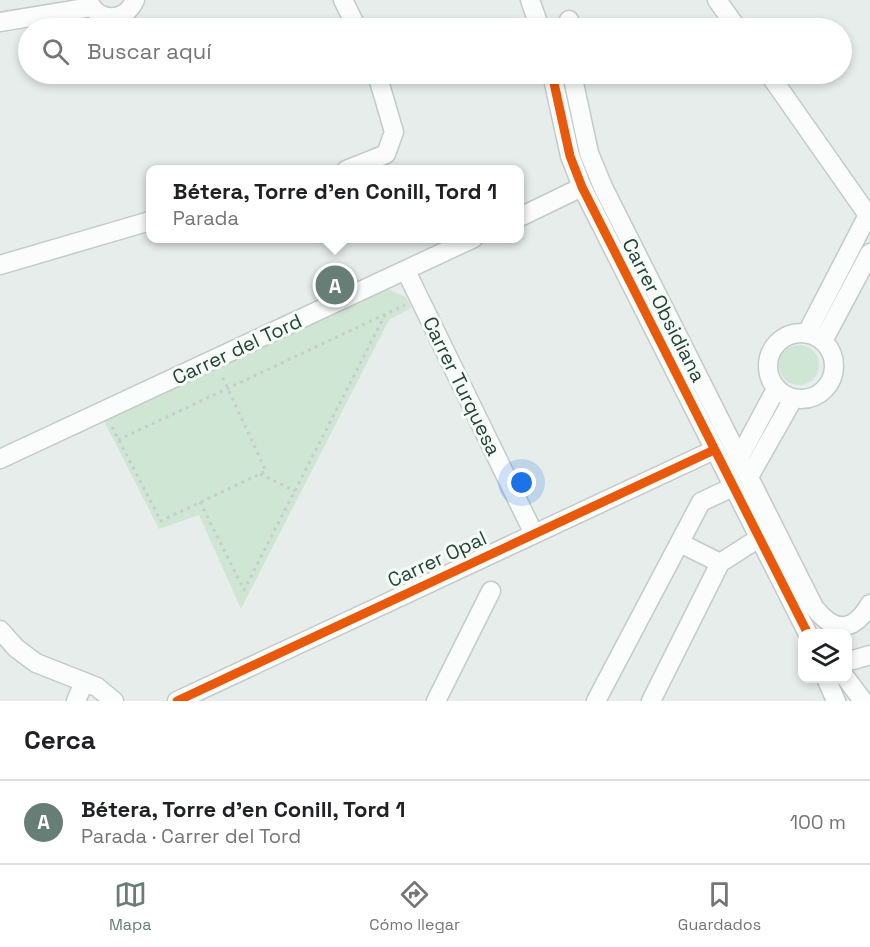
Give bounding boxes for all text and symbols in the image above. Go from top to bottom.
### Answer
search box [18,18,852,84]
icon: search [39,35,72,68]
text: Buscar aquí [87,37,212,65]
popup [146,165,524,243]
text: Bétera, Torre d'en Conill, Tord 1 [173,177,497,205]
text: Parada [173,205,239,231]
street label: Carrer Obsidiana [616,234,712,386]
pin: A [316,262,354,308]
street label: Carrer del Tord [168,308,306,390]
street label: Carrer Turquesa [417,312,507,460]
your location [507,468,536,497]
street label: Carrer Opal [383,525,491,593]
map controls [798,629,852,683]
button: layers [798,629,852,683]
text: Cerca [24,723,96,757]
text: Bétera, Torre d'en Conill, Tord 1 [81,795,405,823]
text: A [37,809,50,835]
text: 100 m [790,809,846,835]
text: Parada · Carrer del Tord [81,823,301,849]
tab: Mapa [109,878,151,935]
tab: Cómo llegar [369,878,460,935]
tab: Guardados [678,878,761,935]

